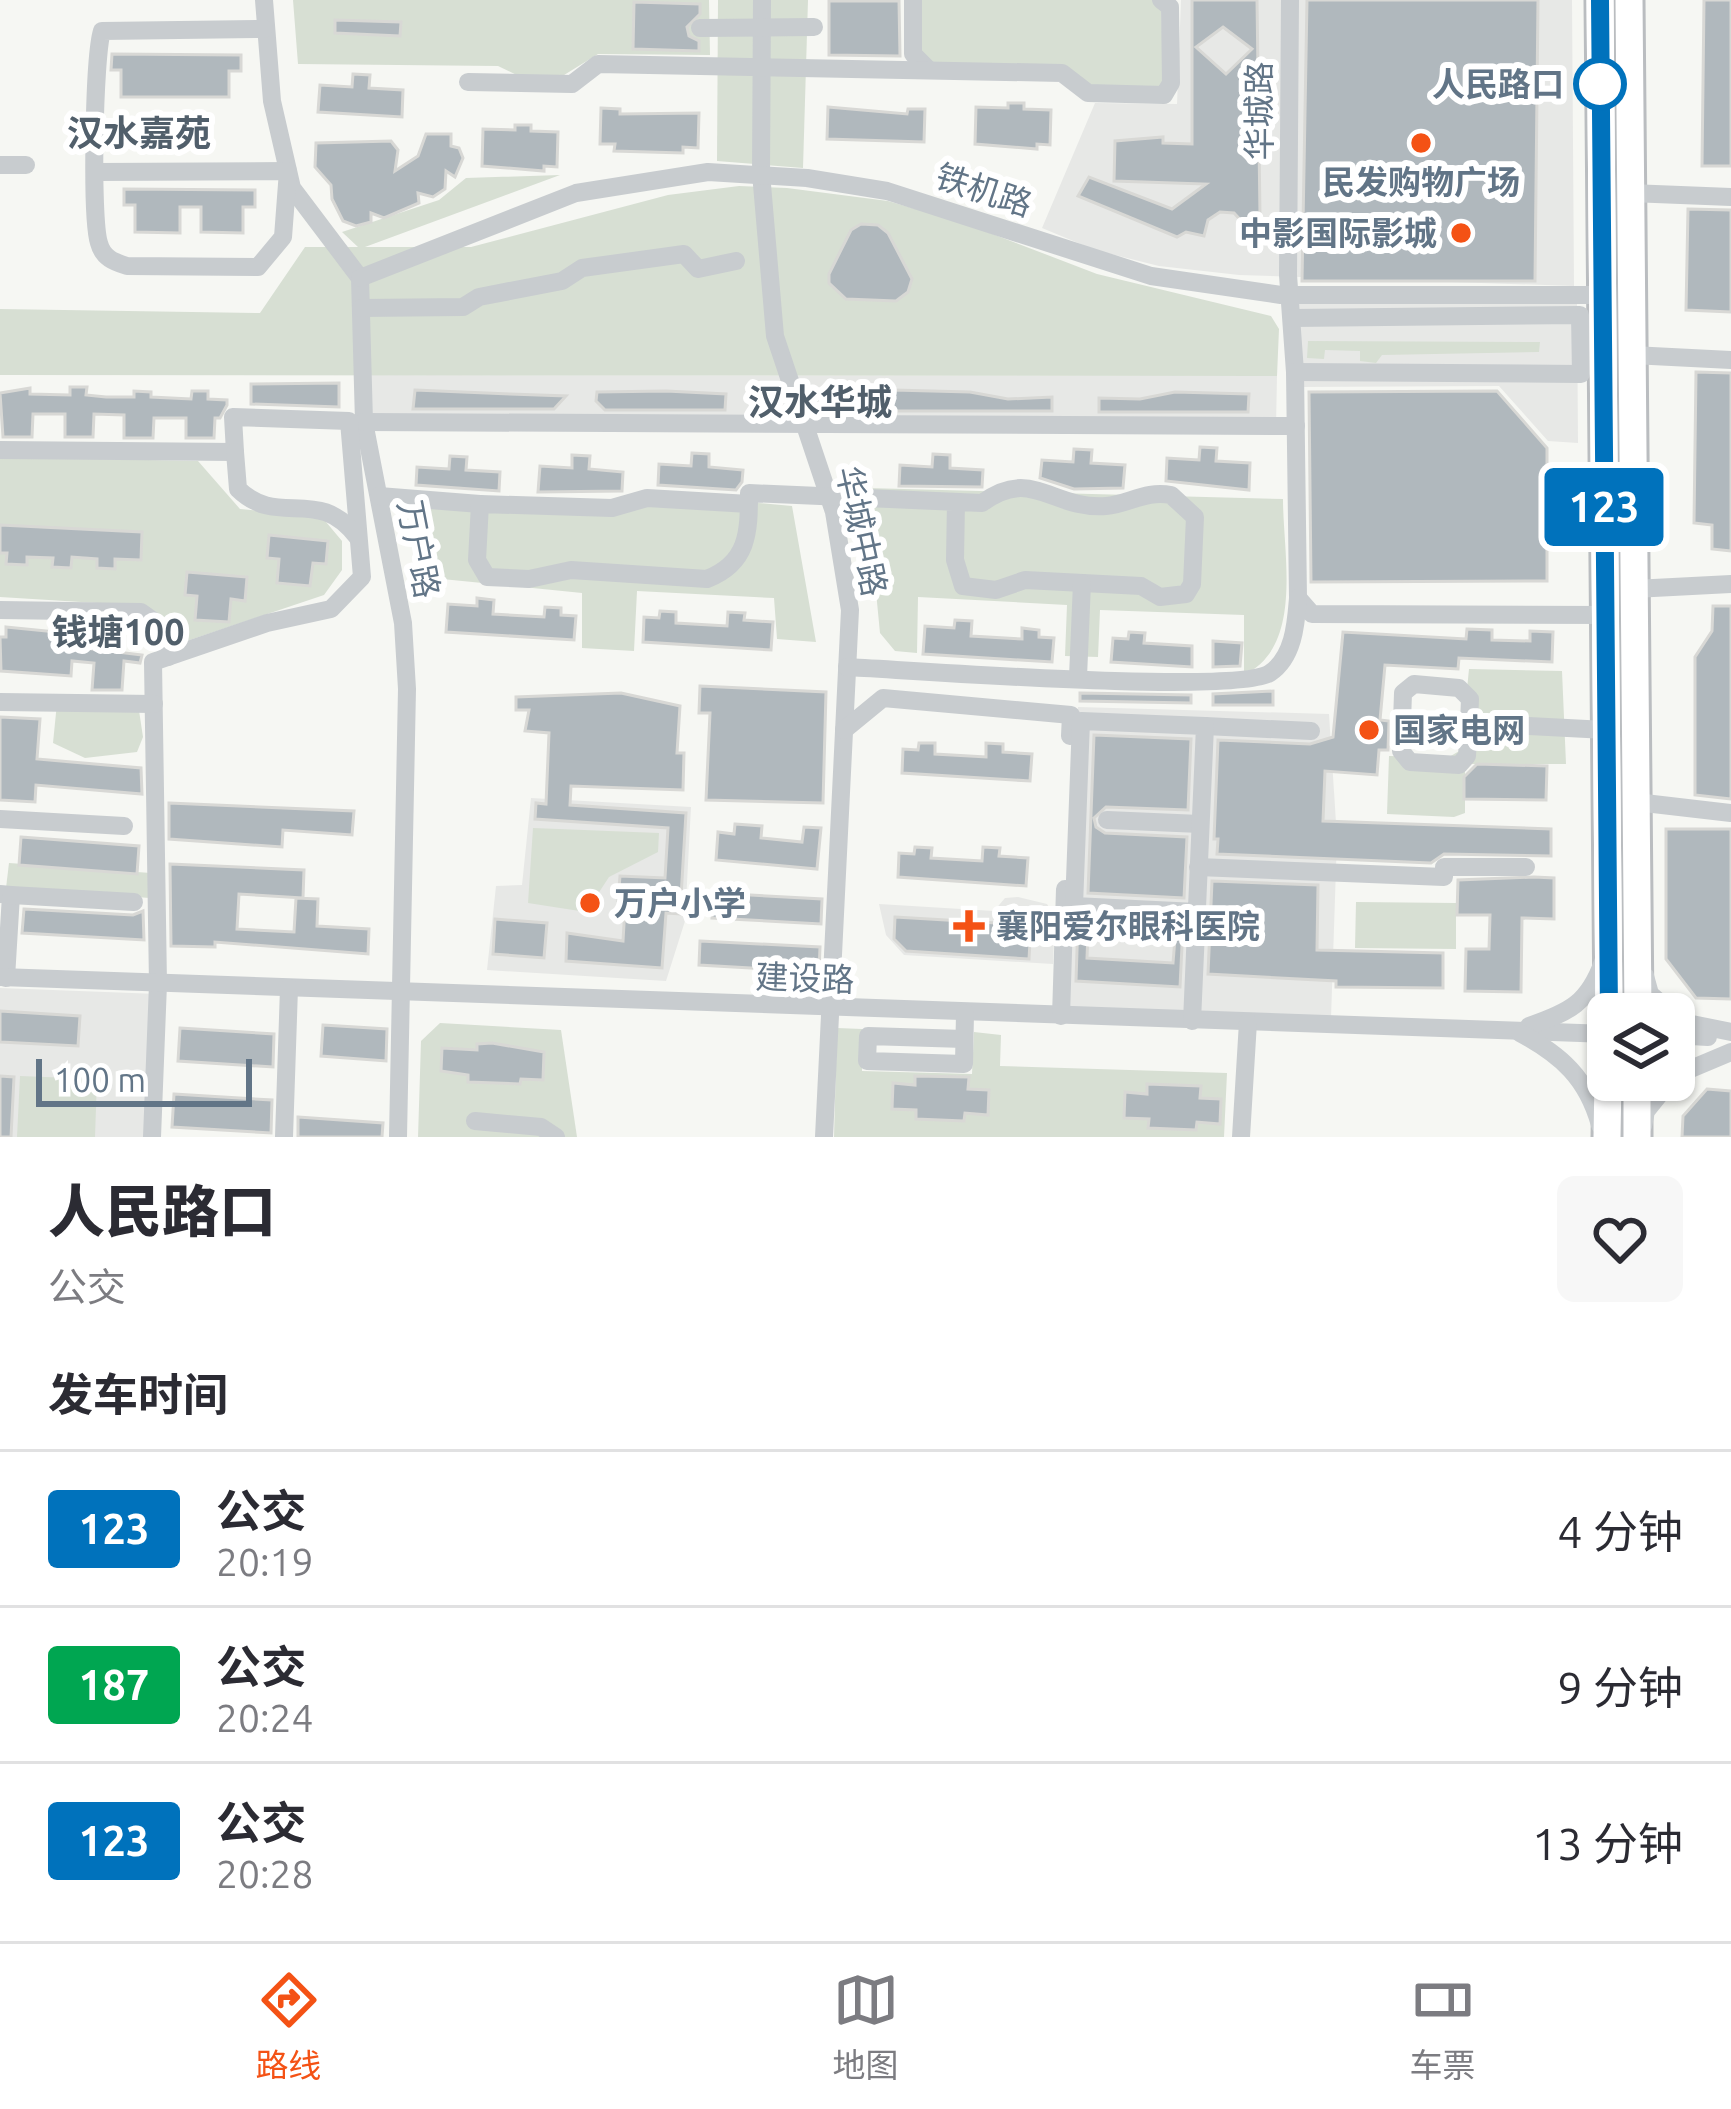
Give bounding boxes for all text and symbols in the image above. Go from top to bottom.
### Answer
marker: 人民路口 [1575,59,1625,109]
street label: 华城路 [1240,62,1277,161]
place label: 人民路口 [1432,65,1564,102]
district label: 汉水嘉苑 [67,112,211,153]
marker: 民发购物广场 [1408,130,1434,156]
street label: 铁机路 [931,157,1037,222]
place label: 民发购物广场 [1322,163,1520,200]
place label: 中影国际影城 [1239,214,1437,251]
marker: 中影国际影城 [1448,220,1474,246]
district label: 汉水华城 [748,381,892,422]
street label: 华城中路 [831,462,894,599]
line badge: 123 [1535,468,1673,546]
text: 123 [1568,483,1640,530]
street label: 万户路 [392,497,447,601]
district label: 钱塘100 [52,611,184,652]
place label: 国家电网 [1393,711,1525,748]
marker: 国家电网 [1356,717,1382,743]
place label: 万户小学 [614,884,746,921]
marker: 万户小学 [577,890,603,916]
place label: 襄阳爱尔眼科医院 [996,907,1260,944]
marker: 襄阳爱尔眼科医院 [953,910,985,942]
street label: 建设路 [755,957,855,998]
map controls [1587,993,1695,1101]
button: layers [1587,993,1695,1101]
scale bar [36,1053,252,1106]
text: 100 m [54,1061,146,1098]
button: heart [1557,1176,1683,1302]
text: 人民路口 [48,1179,276,1243]
text: 公交 [48,1265,126,1308]
text: 发车时间 [48,1369,228,1420]
text: 公交 [216,1485,306,1536]
text: 123 [78,1505,150,1552]
text: 4 分钟 [1557,1506,1683,1557]
text: 20:19 [216,1540,314,1583]
text: 公交 [216,1641,306,1692]
text: 187 [78,1661,150,1708]
text: 9 分钟 [1557,1662,1683,1713]
text: 20:24 [216,1696,314,1739]
text: 公交 [216,1797,306,1848]
text: 123 [78,1817,150,1864]
text: 13 分钟 [1532,1818,1683,1869]
text: 20:28 [216,1852,314,1895]
tab: 路线 [256,1967,322,2087]
tab: 地图 [833,1967,899,2087]
tab: 车票 [1410,1967,1476,2087]

